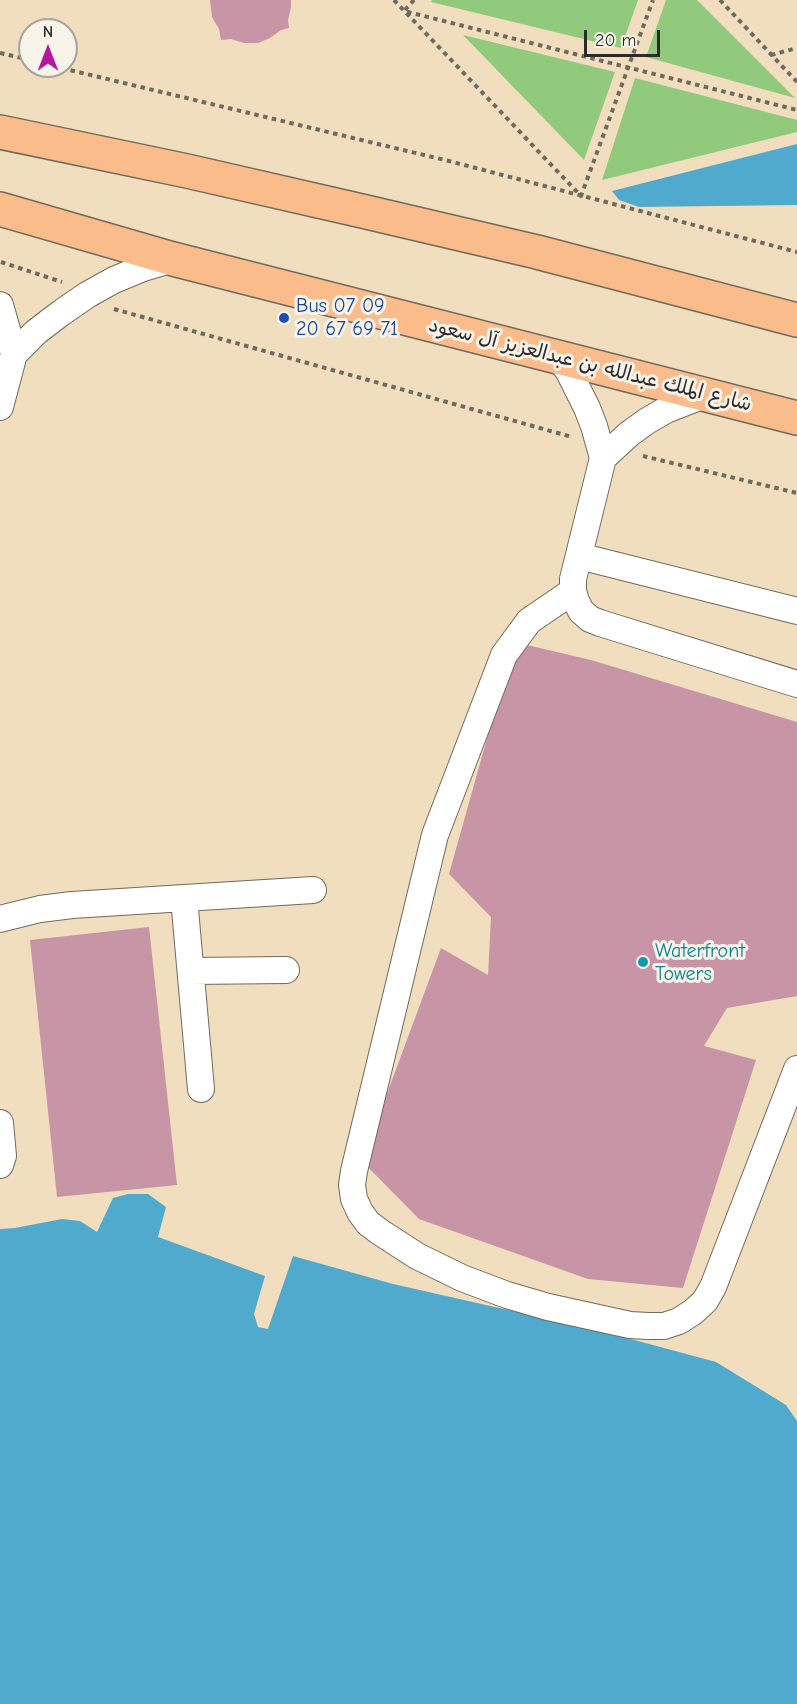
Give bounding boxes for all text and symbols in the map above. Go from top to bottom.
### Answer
north arrow [18,18,78,78]
scale bar [587,18,664,56]
text: N [43,23,53,41]
text: 20 m [595,30,636,51]
place label: Bus 07 09 20 67 69 71 [296,294,398,341]
marker: Bus 07 09 20 67 69 71 [277,311,291,325]
street label: شارع الملك عبدالله بن عبدالعزيز آل سعود [426,313,754,417]
place label: Waterfront Towers [655,939,745,986]
marker: Waterfront Towers [636,955,650,969]

